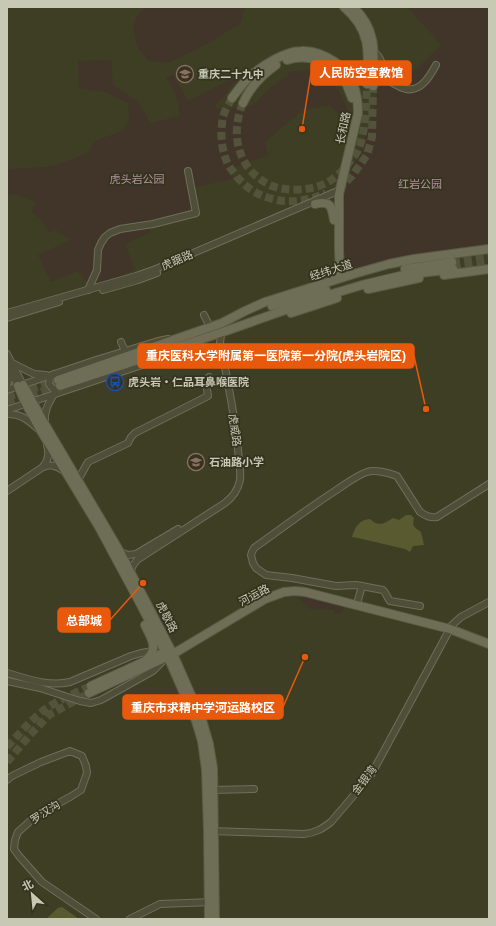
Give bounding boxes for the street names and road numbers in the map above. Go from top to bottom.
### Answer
street label: 长和路 [334,111,352,145]
street label: 虎踞路 [159,248,195,272]
street label: 经纬大道 [308,257,354,283]
street label: 虎威路 [227,413,243,447]
street label: 河运路 [237,582,271,608]
street label: 虎歇路 [154,600,180,634]
street label: 金银湾 [349,763,379,797]
street label: 罗汉沟 [28,798,62,826]

